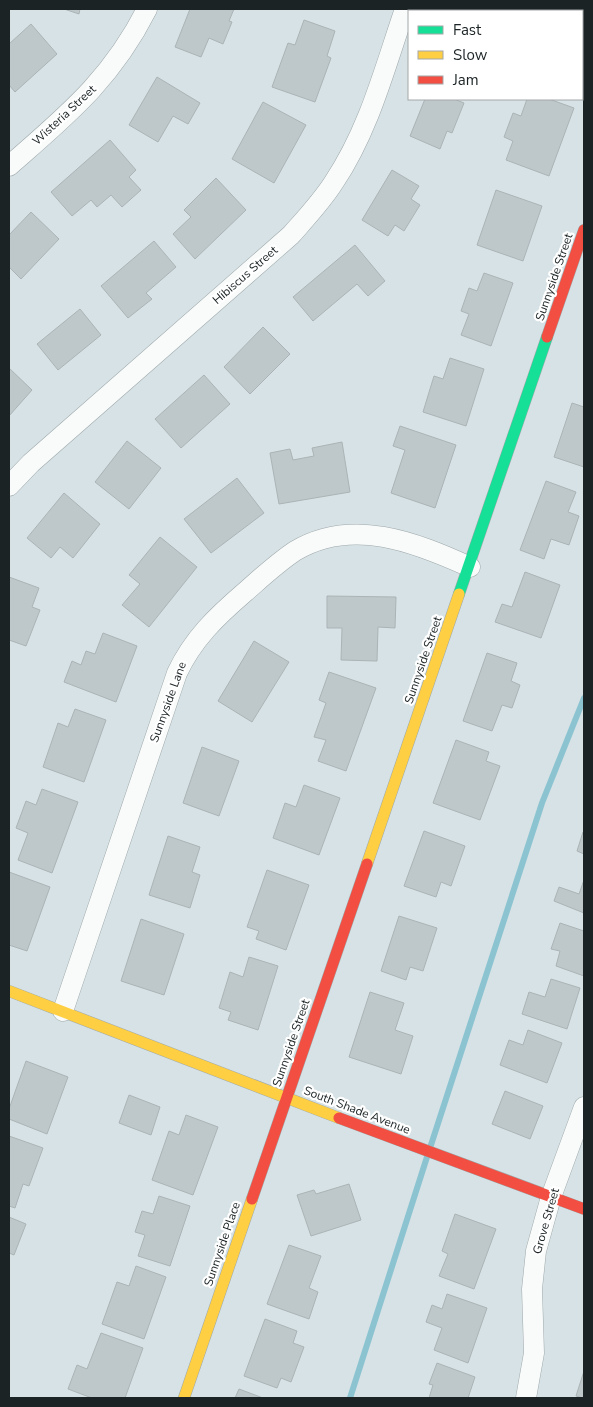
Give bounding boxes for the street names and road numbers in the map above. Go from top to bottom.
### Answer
street label: Wisteria Street [29,81,100,149]
street label: Sunnyside Street [532,230,577,323]
street label: Hibiscus Street [209,242,282,308]
street label: Sunnyside Street [401,613,446,706]
street label: Sunnyside Lane [146,659,190,745]
street label: Sunnyside Street [269,996,314,1089]
street label: South Shade Avenue [302,1082,412,1138]
street label: Grove Street [529,1185,563,1256]
street label: Sunnyside Place [200,1200,244,1288]

